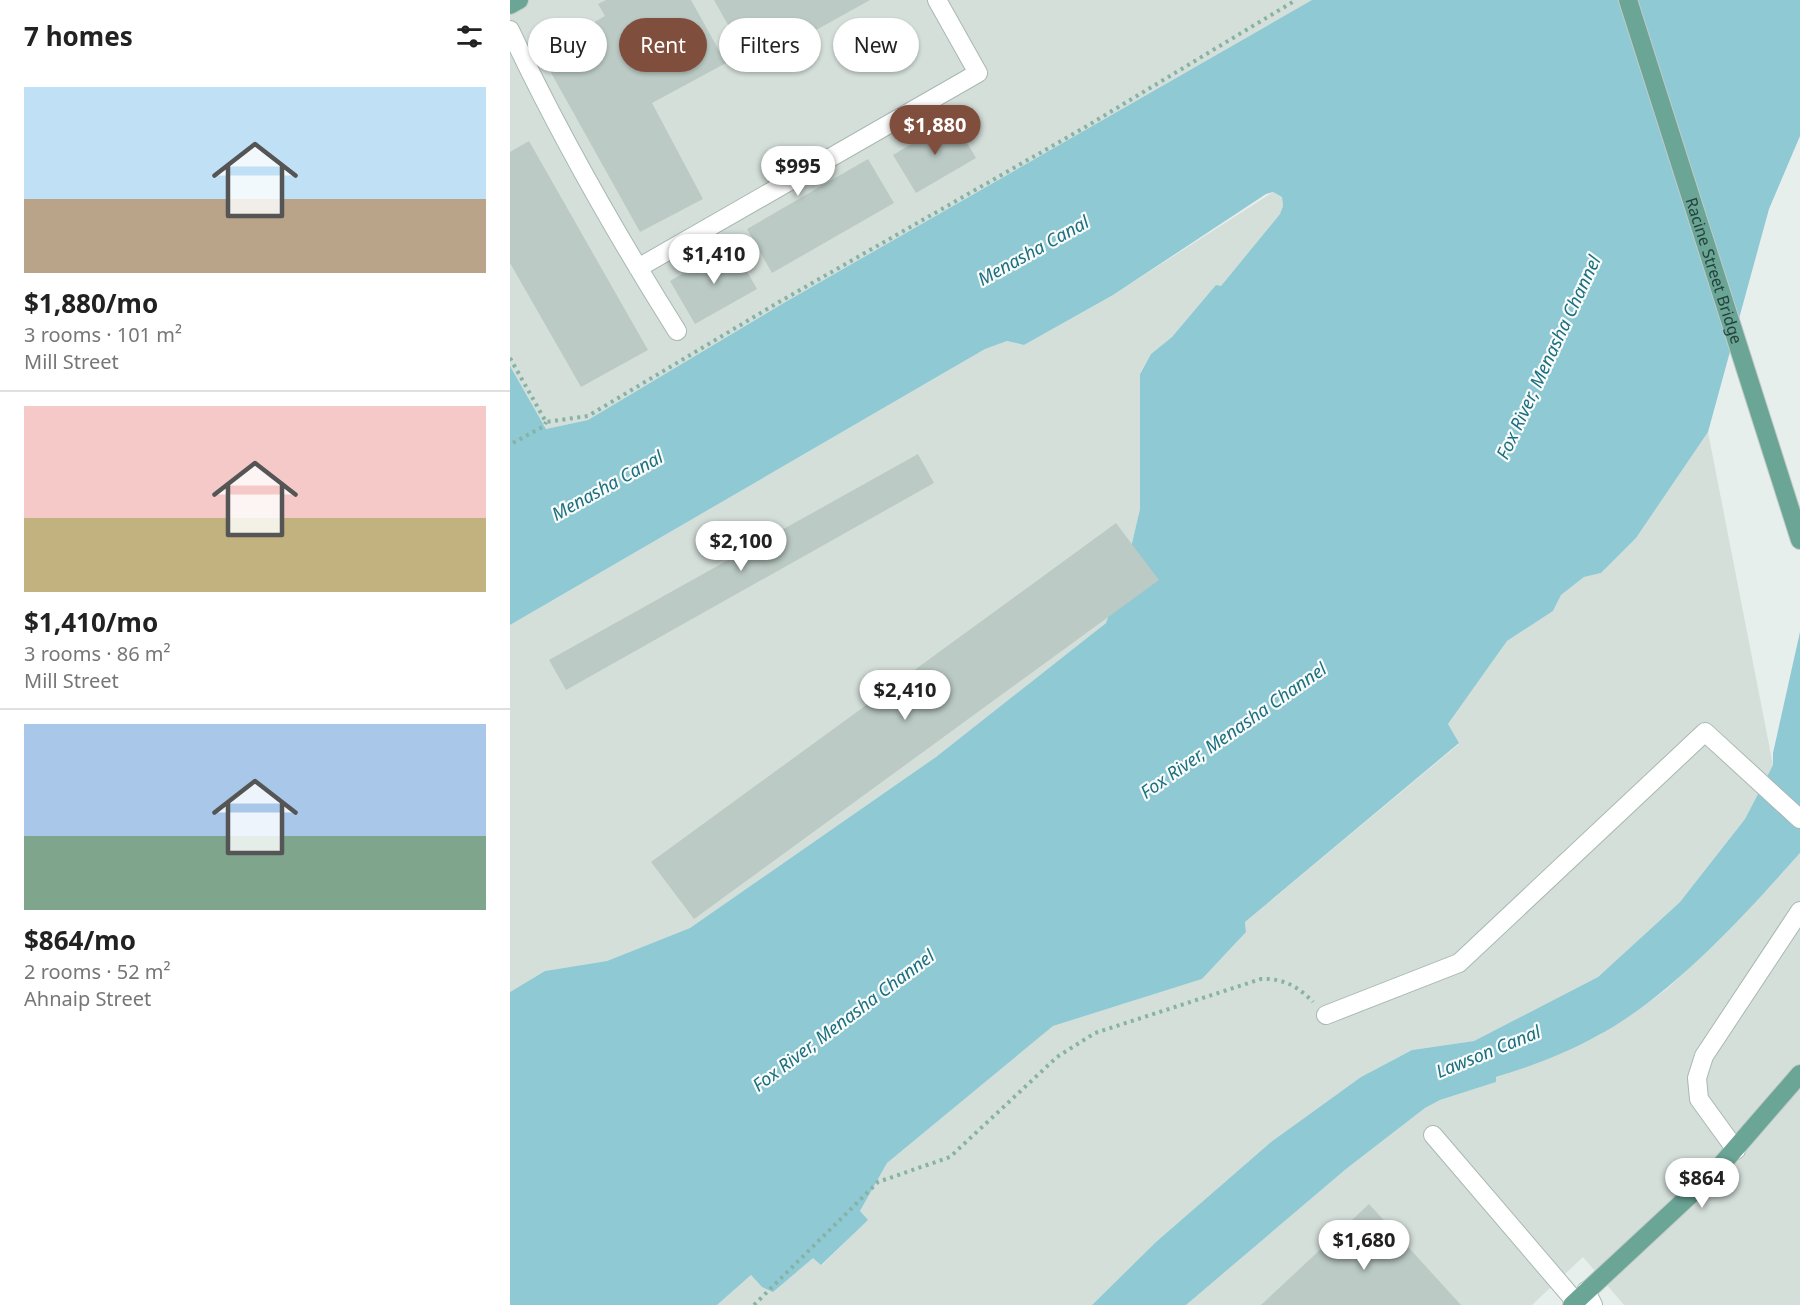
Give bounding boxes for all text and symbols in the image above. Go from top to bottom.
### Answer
text: 7 homes [24,18,133,54]
chip: Buy [528,18,607,72]
chip: Rent [619,18,707,72]
chip: Filters [719,18,821,72]
chip: New [833,18,919,72]
icon: filters [453,20,486,53]
pin: $1,880 [886,105,984,156]
text: $1,880 [904,111,966,138]
icon: home [201,126,309,234]
pin: $995 [762,146,834,197]
text: $995 [775,152,821,179]
street label: Racine Street Bridge [1681,195,1748,347]
water label: Menasha Canal [973,209,1093,291]
pin: $1,410 [665,234,763,285]
text: $1,410 [683,240,745,267]
water label: Fox River, Menasha Channel [1490,251,1606,463]
text: $1,880/mo [24,285,158,321]
text: 3 rooms · 101 m² [24,321,182,348]
text: Mill Street [24,348,119,375]
water label: Menasha Canal [547,444,667,526]
icon: home [201,445,309,553]
pin: $2,100 [692,521,790,572]
text: $2,100 [710,527,772,554]
text: $1,410/mo [24,604,158,640]
text: 3 rooms · 86 m² [24,640,171,667]
water label: Fox River, Menasha Channel [1135,656,1331,804]
text: Mill Street [24,667,119,694]
pin: $2,410 [856,670,954,721]
text: $2,410 [874,676,936,703]
icon: home [201,763,309,871]
text: $864/mo [24,922,136,958]
water label: Fox River, Menasha Channel [747,943,939,1096]
text: 2 rooms · 52 m² [24,958,171,985]
text: Ahnaip Street [24,985,151,1012]
water label: Lawson Canal [1432,1019,1544,1083]
pin: $864 [1666,1158,1738,1209]
text: $864 [1679,1164,1725,1191]
pin: $1,680 [1315,1220,1413,1271]
text: $1,680 [1333,1226,1395,1253]

